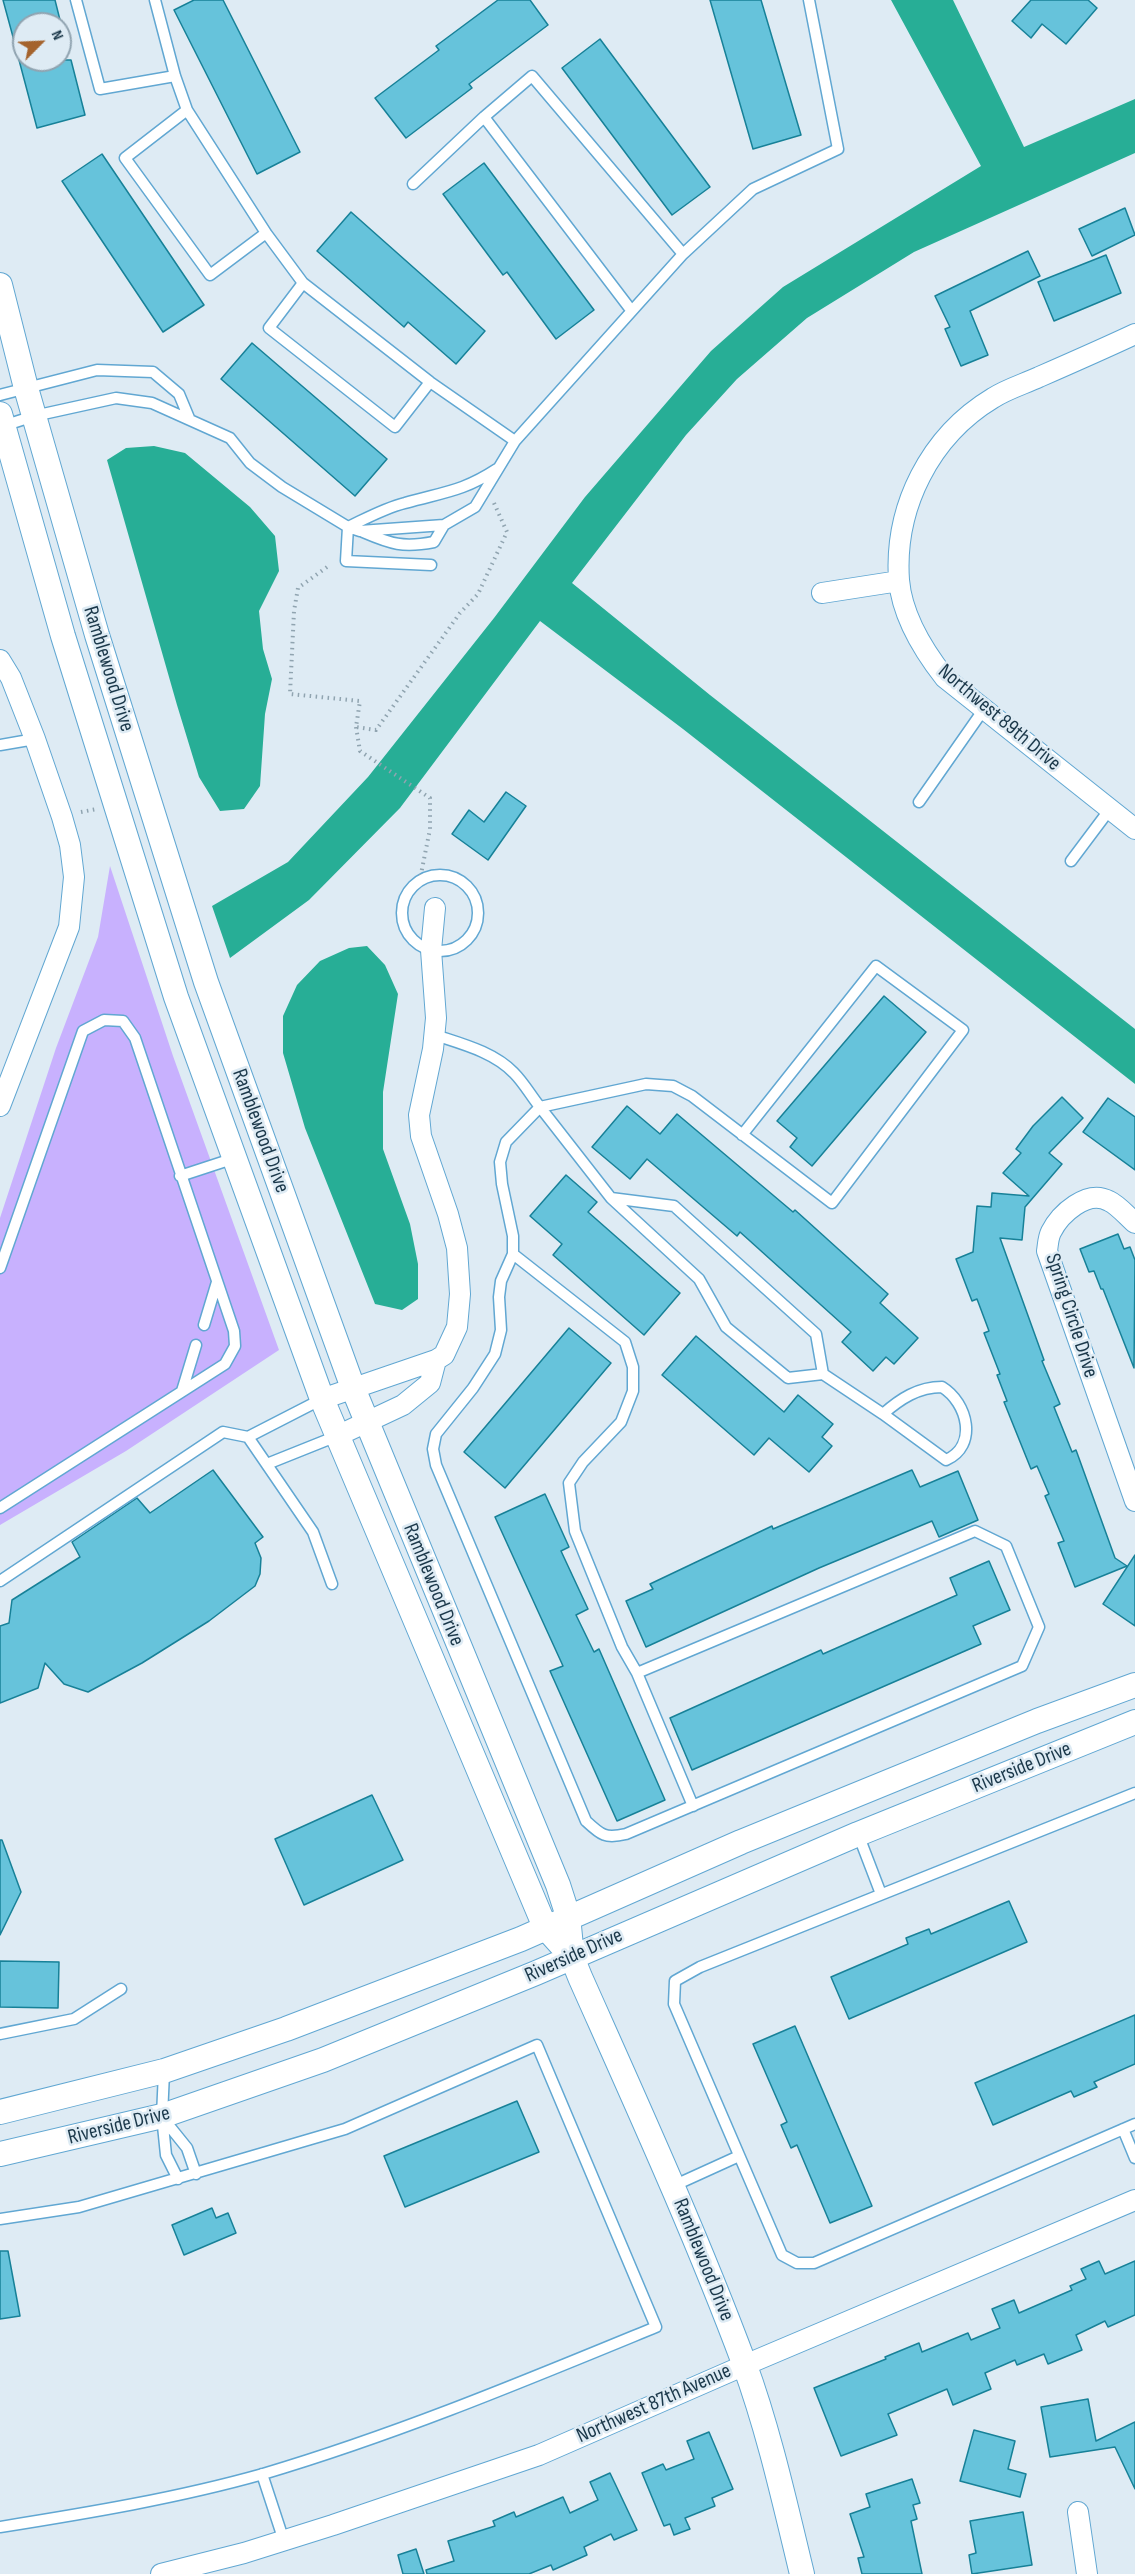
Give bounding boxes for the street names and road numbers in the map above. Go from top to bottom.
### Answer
street label: Ramblewood Drive [77,603,139,735]
street label: Northwest 89th Drive [932,659,1066,777]
street label: Ramblewood Drive [226,1066,294,1196]
street label: Spring Circle Drive [1039,1251,1103,1381]
street label: Ramblewood Drive [397,1520,469,1650]
street label: Riverside Drive [969,1737,1075,1799]
street label: Riverside Drive [521,1923,627,1989]
street label: Riverside Drive [65,2101,173,2151]
street label: Ramblewood Drive [667,2195,739,2325]
street label: Northwest 87th Avenue [573,2359,735,2449]

